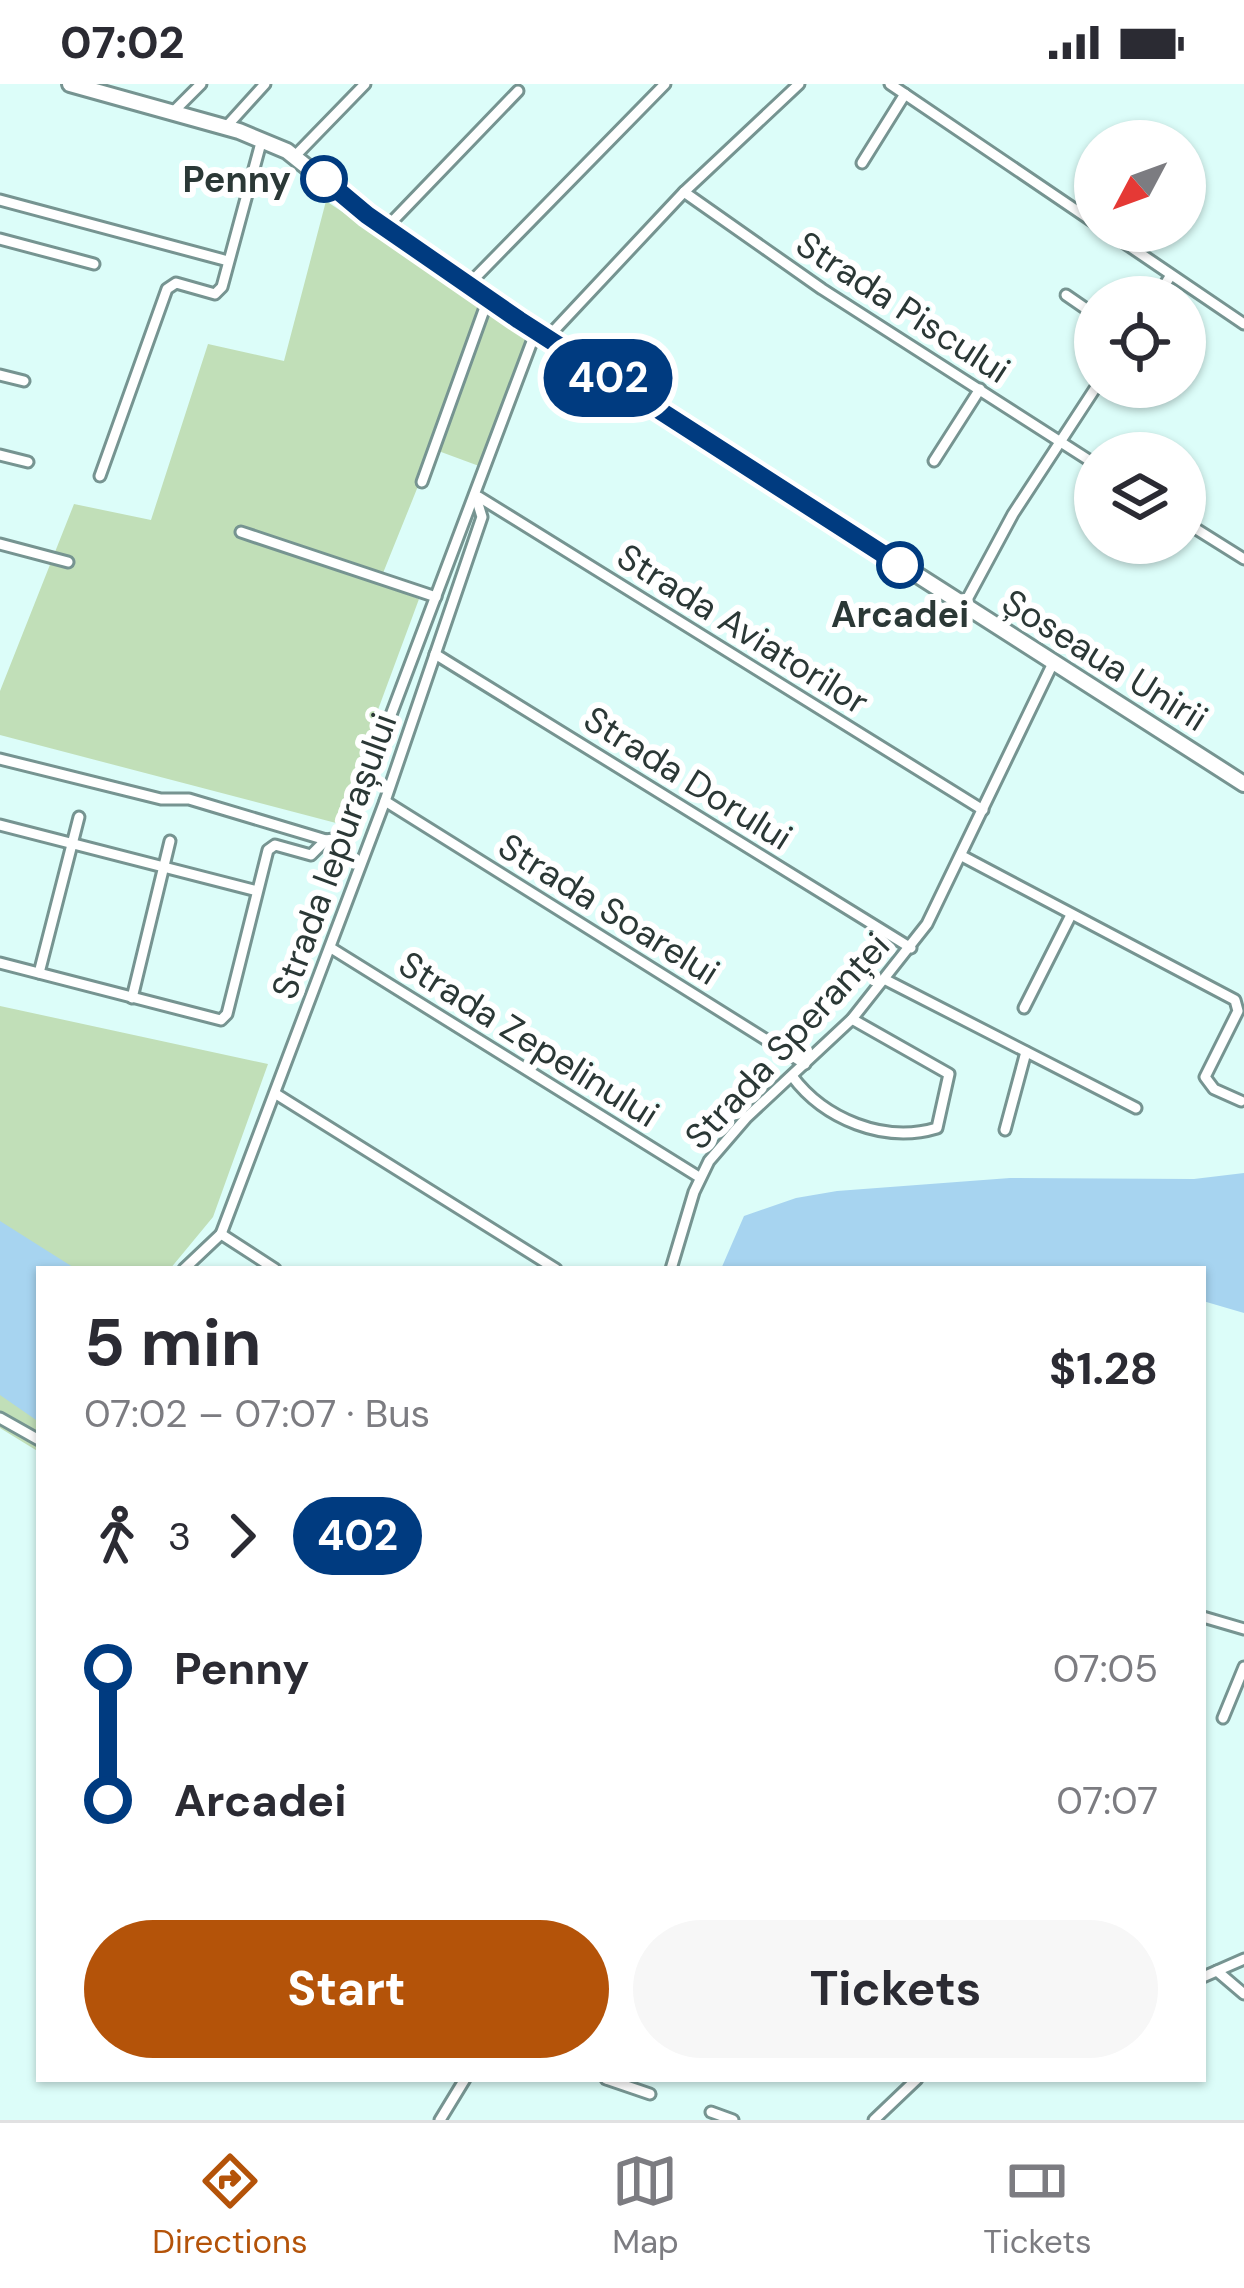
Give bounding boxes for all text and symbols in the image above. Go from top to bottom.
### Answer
text: 07:02 [60,13,184,72]
north arrow [1074,120,1206,252]
map controls [1074,120,1206,564]
place label: Penny [183,156,291,203]
marker: Penny [302,157,346,201]
street label: Strada Piscului [787,220,1019,394]
button: locate [1074,276,1206,408]
line badge: 402 [539,339,677,417]
text: 402 [568,350,648,405]
button: layers [1074,432,1206,564]
street label: Strada Aviatorilor [608,533,878,725]
marker: Arcadei [878,543,922,587]
street label: Șoseaua Unirii [993,578,1217,742]
place label: Arcadei [831,591,969,638]
street label: Strada Dorului [575,695,801,861]
street label: Strada Iepurașului [261,707,407,1005]
street label: Strada Soarelui [490,822,728,996]
street label: Strada Speranței [674,923,900,1159]
street label: Strada Zepelinului [390,940,668,1138]
text: 5 min [84,1300,261,1385]
text: $1.28 [1049,1339,1158,1398]
text: 07:02 – 07:07 · Bus [84,1388,430,1439]
icon: walk [84,1503,150,1569]
icon: forward [209,1503,275,1569]
text: 402 [317,1508,398,1563]
text: 3 [168,1511,191,1562]
text: Penny [174,1639,310,1698]
text: 07:05 [1053,1643,1158,1694]
text: Arcadei [174,1771,347,1830]
text: 07:07 [1056,1775,1158,1826]
button: Start [84,1920,609,2058]
button: Tickets [633,1920,1158,2058]
tab: Directions [152,2148,308,2263]
tab: Map [612,2148,679,2263]
tab: Tickets [983,2148,1092,2263]

